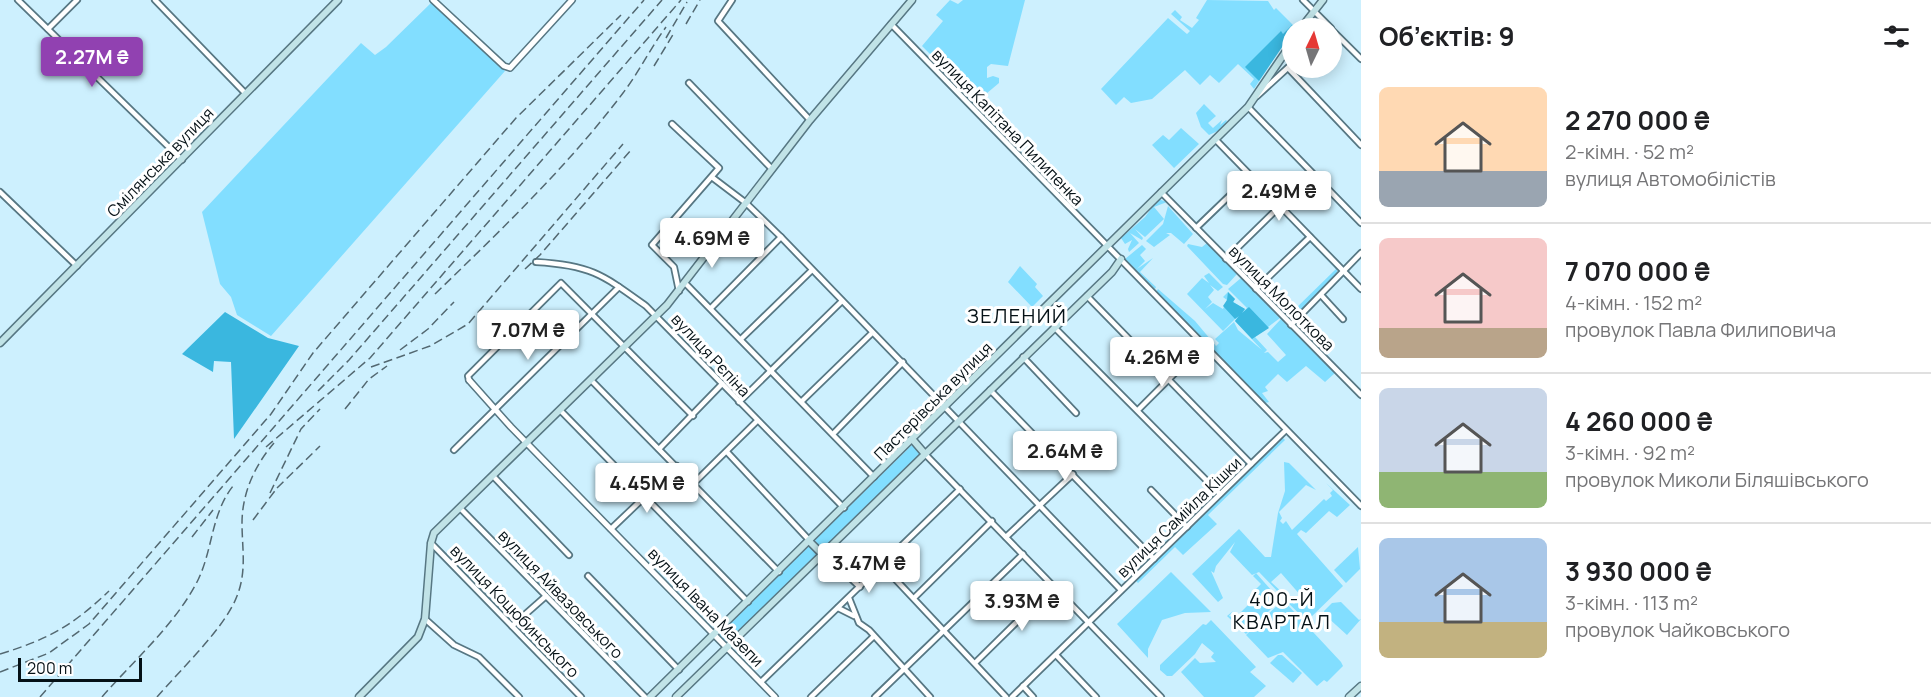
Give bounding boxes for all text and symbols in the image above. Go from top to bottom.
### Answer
north arrow [1282,18,1342,78]
map controls [1282,18,1342,78]
text: Об’єктів: 9 [1379,18,1515,54]
icon: filters [1880,20,1913,53]
pin: 2.27M ₴ [37,37,147,88]
text: 2.27M ₴ [55,43,129,70]
street label: вулиця Капітана Пилипенка [927,44,1089,210]
street label: Смілянська вулиця [102,102,218,222]
text: 2 270 000 ₴ [1565,102,1710,138]
icon: home [1427,111,1499,183]
text: 2-кімн. · 52 m² [1565,138,1694,165]
text: вулиця Автомобілістів [1565,165,1776,192]
pin: 2.49M ₴ [1224,171,1334,222]
text: 2.49M ₴ [1241,177,1317,204]
pin: 4.69M ₴ [657,218,767,269]
text: 4.69M ₴ [674,224,750,251]
street label: вулиця Молоткова [1224,240,1340,356]
text: 7 070 000 ₴ [1565,253,1710,289]
icon: home [1427,262,1499,334]
text: 4-кімн. · 152 m² [1565,289,1702,316]
district label: ЗЕЛЕНИЙ [967,302,1067,329]
street label: вулиця Рєпіна [667,309,755,401]
pin: 7.07M ₴ [473,310,583,361]
text: 7.07M ₴ [491,316,565,343]
text: провулок Павла Филиповича [1565,316,1836,343]
street label: Пастерівська вулиця [869,337,997,465]
pin: 4.26M ₴ [1107,337,1217,388]
text: 4.26M ₴ [1124,343,1200,370]
text: 4 260 000 ₴ [1565,403,1713,439]
icon: home [1427,412,1499,484]
pin: 2.64M ₴ [1010,431,1120,482]
text: 2.64M ₴ [1027,437,1103,464]
text: 3-кімн. · 92 m² [1565,439,1695,466]
street label: вулиця Самійла Кішки [1112,452,1246,582]
pin: 4.45M ₴ [592,463,702,514]
text: провулок Миколи Біляшівського [1565,466,1869,493]
text: 4.45M ₴ [609,469,685,496]
street label: вулиця Айвазовського [494,525,628,663]
street label: вулиця Коцюбинського [446,540,584,682]
street label: вулиця Івана Мазепи [643,543,769,671]
pin: 3.47M ₴ [814,543,924,594]
text: 3.47M ₴ [832,549,906,576]
text: 3 930 000 ₴ [1565,553,1712,589]
icon: home [1427,562,1499,634]
pin: 3.93M ₴ [967,581,1077,632]
district label: 400-Й КВАРТАЛ [1233,585,1331,635]
text: 3.93M ₴ [984,587,1060,614]
text: 3-кімн. · 113 m² [1565,589,1698,616]
text: провулок Чайковського [1565,616,1790,643]
scale bar [18,655,142,682]
text: 200 m [27,657,72,679]

